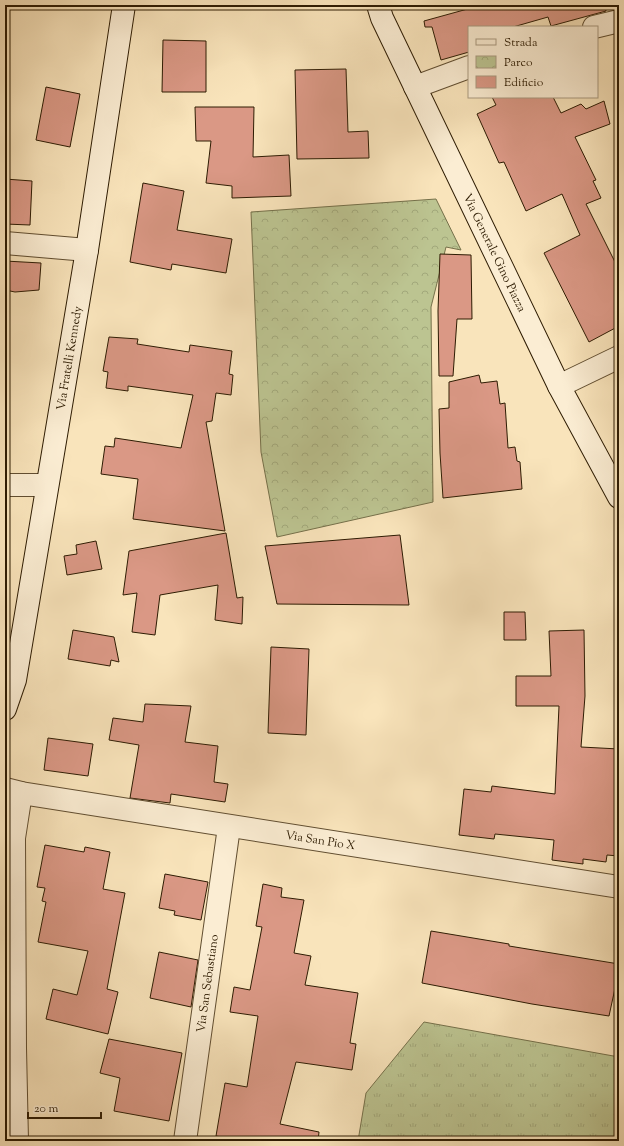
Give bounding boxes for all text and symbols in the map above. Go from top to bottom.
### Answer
legend [468,26,598,98]
text: Strada [504,34,538,52]
text: Parco [504,54,533,72]
text: Edificio [504,74,544,92]
street label: Via Generale Gino Piazza [458,191,530,316]
street label: Via Fratelli Kennedy [52,305,87,412]
street label: Via San Pio X [284,827,357,855]
street label: Via San Sebastiano [192,933,224,1034]
scale bar [28,1094,101,1120]
text: 20 m [34,1100,59,1118]

